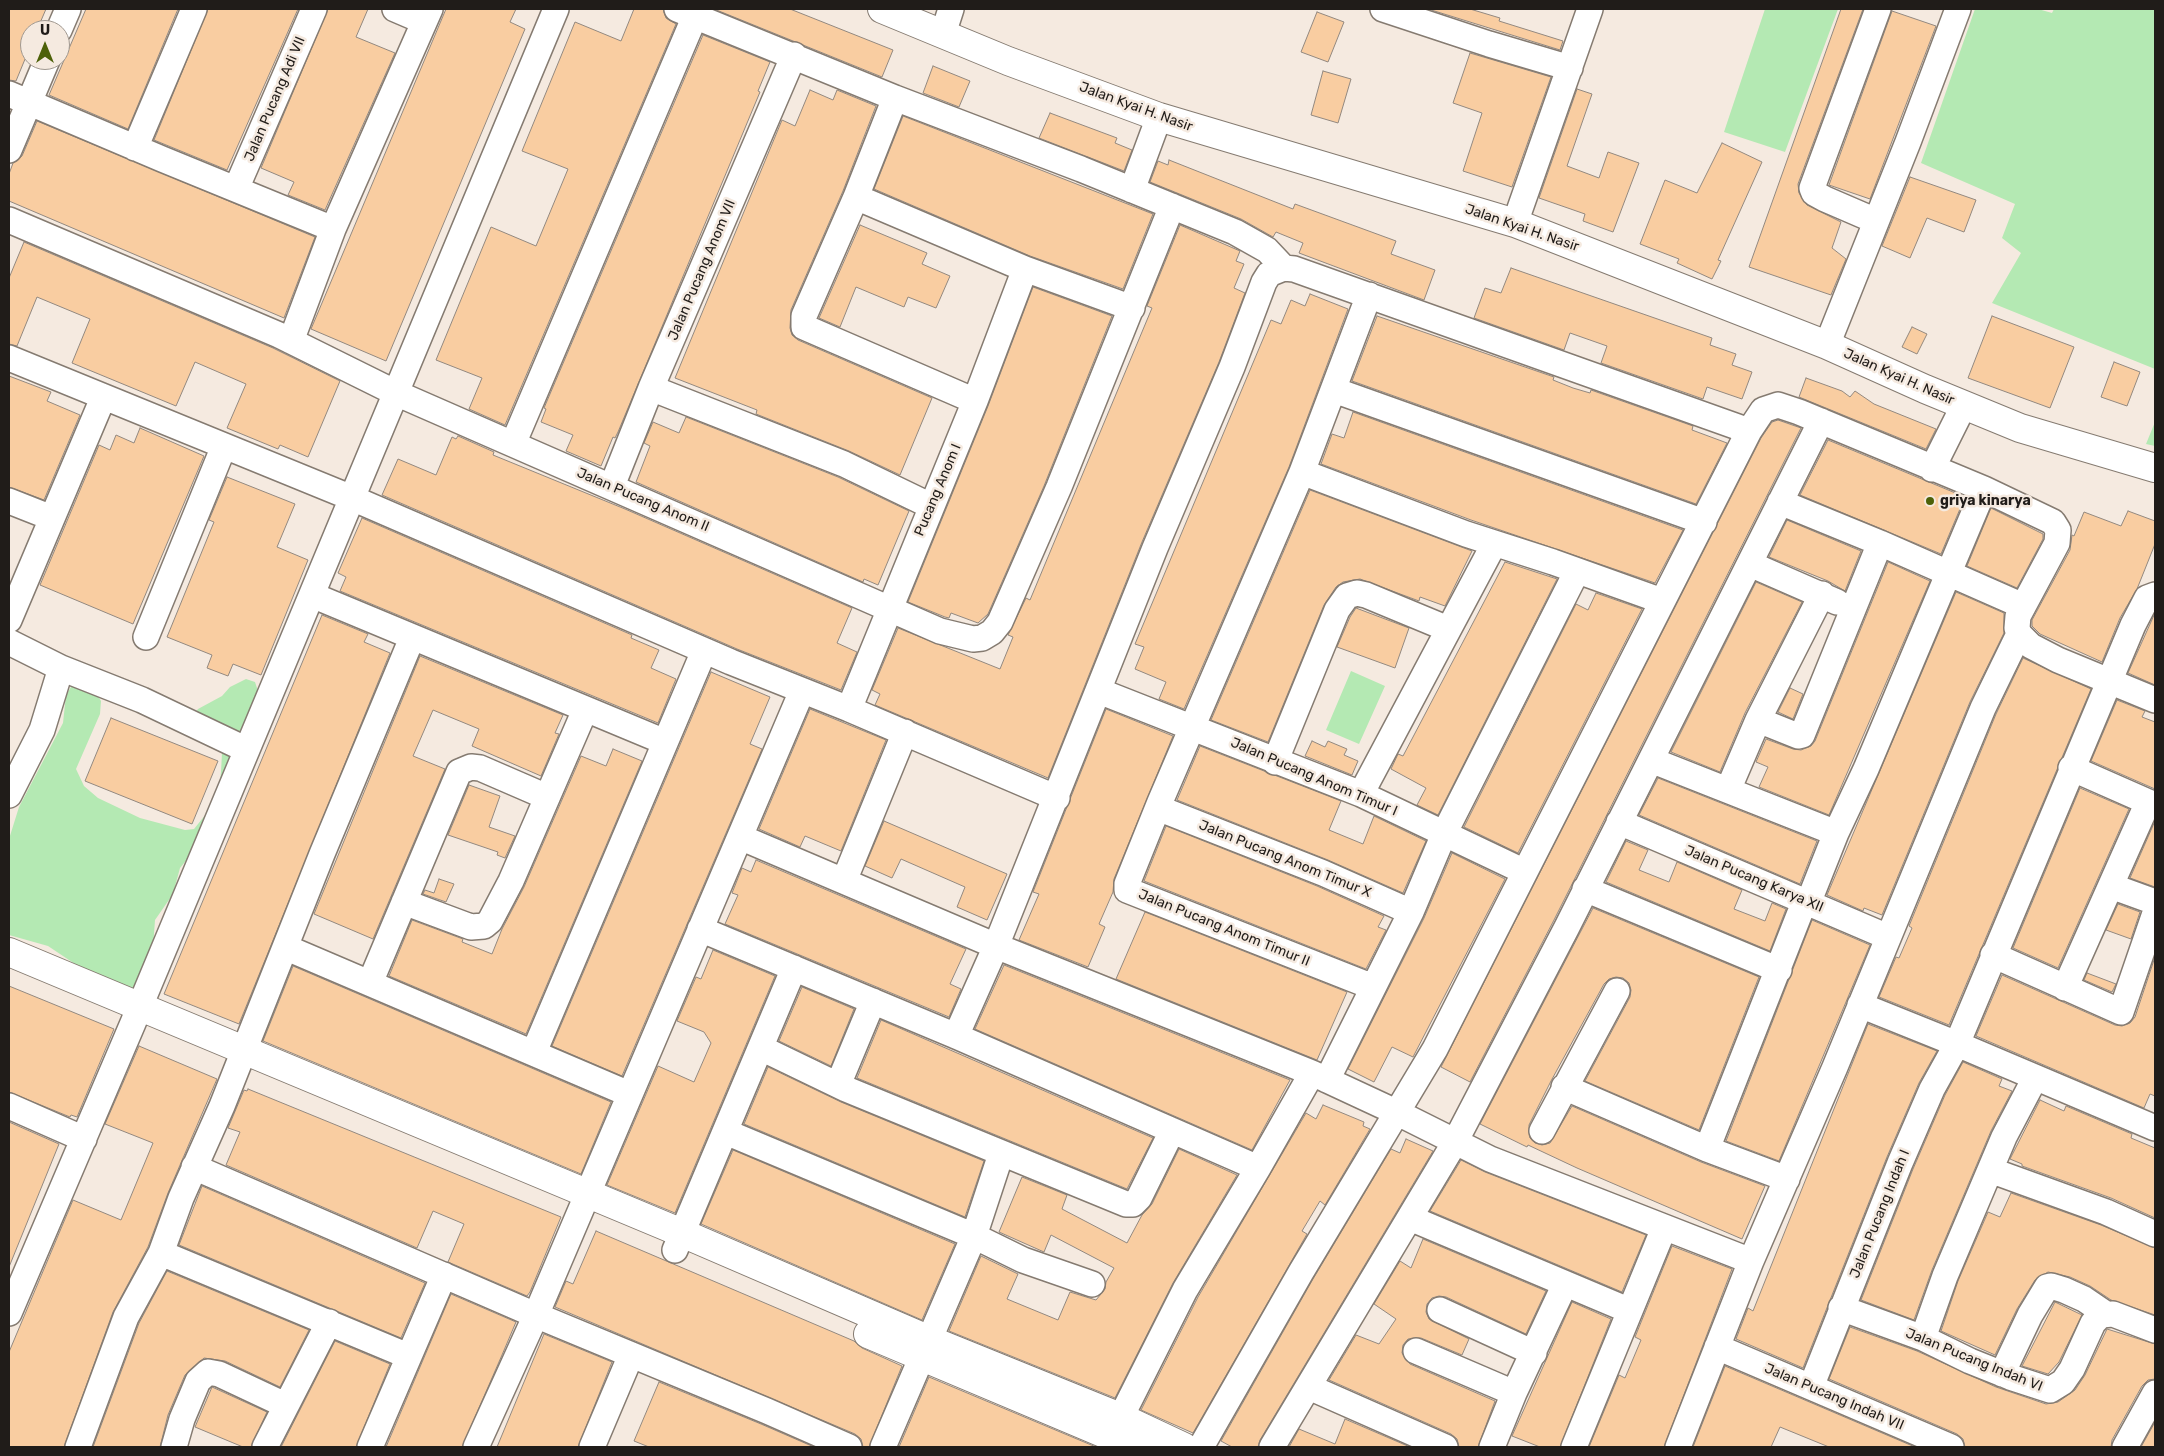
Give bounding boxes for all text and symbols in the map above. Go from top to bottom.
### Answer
north arrow [20,20,70,70]
text: U [40,22,50,39]
street label: Jalan Pucang Adi VII [241,34,309,164]
street label: Jalan Kyai H. Nasir [1077,79,1195,135]
street label: Jalan Pucang Anom VII [665,197,739,343]
street label: Jalan Kyai H. Nasir [1463,201,1581,255]
street label: Jalan Kyai H. Nasir [1841,345,1957,409]
street label: Pucang Anom I [911,441,965,539]
street label: Jalan Pucang Anom II [574,464,712,536]
place label: griya kinarya [1940,493,2031,509]
marker: griya kinarya [1924,495,1936,507]
street label: Jalan Pucang Anom Timur I [1228,734,1400,820]
street label: Jalan Pucang Anom Timur X [1196,817,1374,901]
street label: Jalan Pucang Karya XII [1682,842,1826,916]
street label: Jalan Pucang Anom Timur II [1136,886,1312,970]
street label: Jalan Pucang Indah I [1847,1147,1913,1281]
street label: Jalan Pucang Indah VI [1903,1325,2045,1395]
street label: Jalan Pucang Indah VII [1762,1360,1906,1434]

